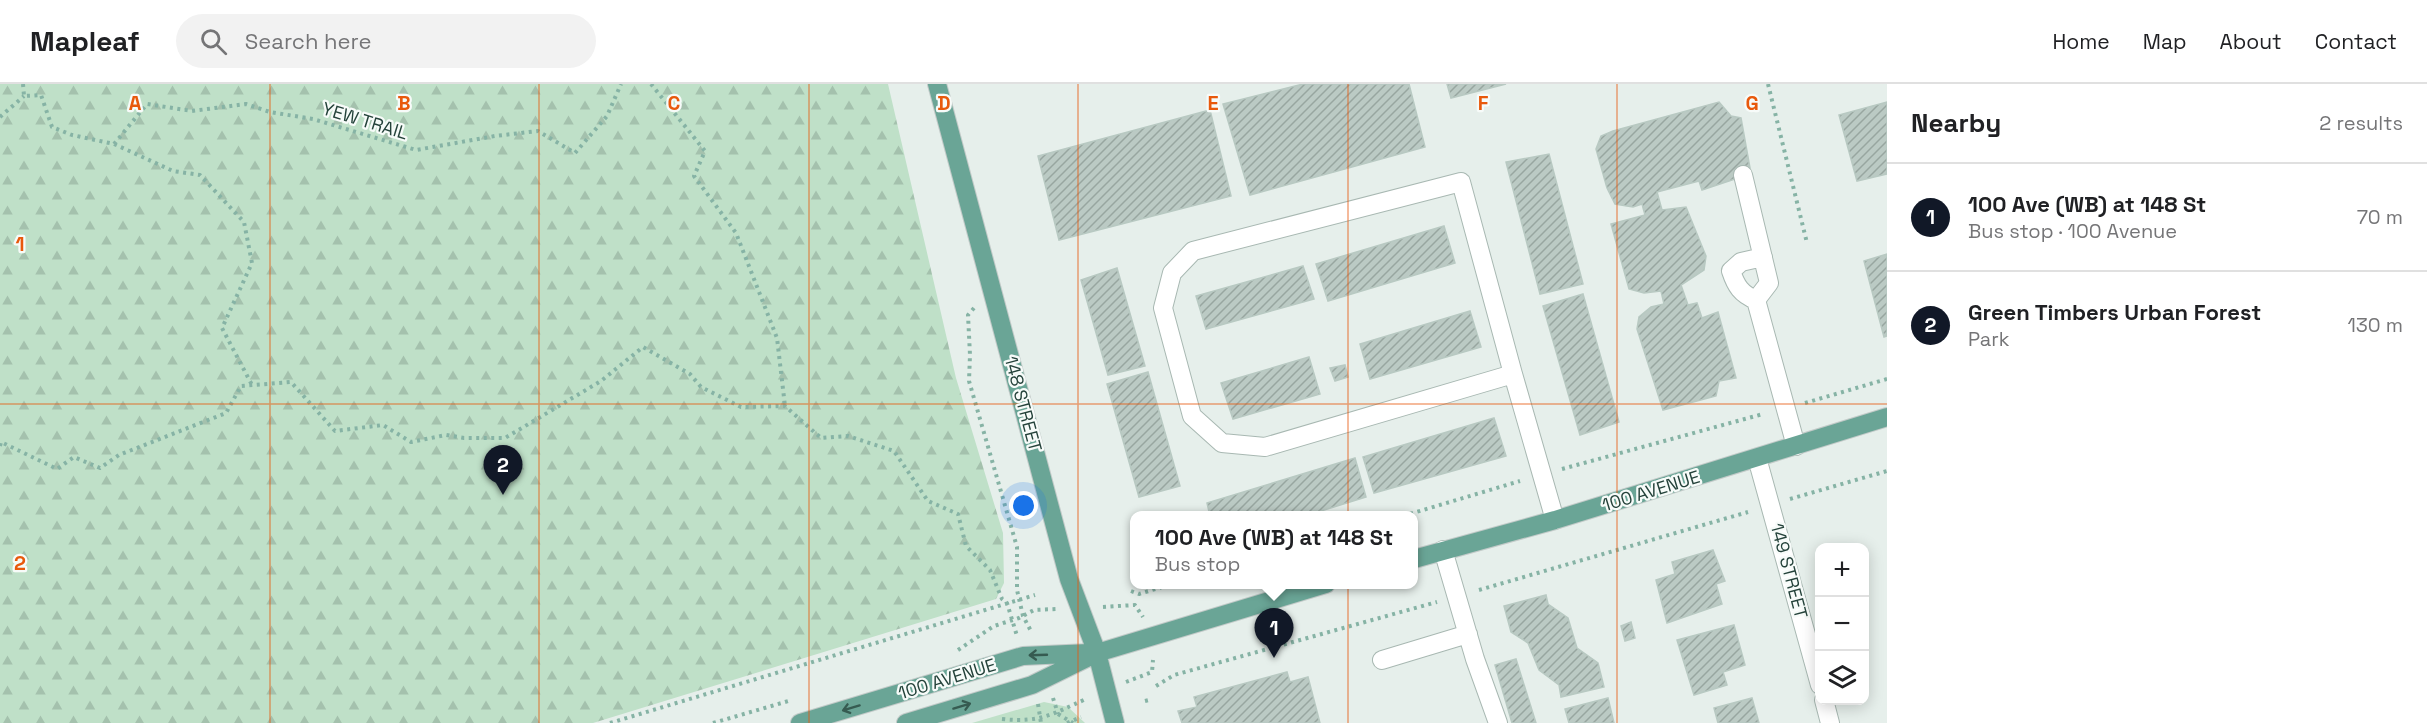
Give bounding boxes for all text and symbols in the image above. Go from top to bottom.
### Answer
search box [176,14,596,68]
text: Mapleaf [30,23,140,59]
icon: search [197,25,230,58]
text: Search here [245,27,372,55]
text: Home [2052,28,2110,55]
text: Map [2143,28,2187,55]
text: About [2220,28,2282,55]
text: Contact [2315,28,2397,55]
text: A [129,90,142,116]
text: B [397,90,411,116]
text: C [668,90,681,116]
text: D [937,90,951,116]
text: E [1207,90,1219,116]
text: F [1478,90,1489,116]
text: G [1745,90,1759,116]
street label: YEW TRAIL [320,97,411,144]
text: Nearby [1911,106,2001,140]
text: 2 results [2319,110,2403,136]
text: 100 Ave (WB) at 148 St [1968,190,2206,218]
text: 1 [1926,204,1935,230]
text: 70 m [2357,204,2403,230]
text: Bus stop · 100 Avenue [1968,218,2177,244]
text: 1 [15,231,25,257]
text: Green Timbers Urban Forest [1968,298,2261,326]
text: 2 [1925,312,1936,338]
text: 130 m [2347,312,2403,338]
text: Park [1968,326,2010,352]
street label: 148 STREET [1000,354,1047,455]
pin: 2 [484,446,522,495]
street label: 100 AVENUE [1599,465,1702,516]
your location [1009,491,1038,520]
popup [1130,511,1418,589]
street label: 149 STREET [1766,521,1813,621]
text: 100 Ave (WB) at 148 St [1155,523,1393,551]
map controls [1815,543,1869,705]
button: + [1815,543,1869,597]
text: 2 [14,550,26,576]
text: Bus stop [1155,551,1240,577]
button: − [1815,597,1869,651]
pin: 1 [1254,608,1294,658]
one-way arrow [1029,650,1049,661]
button: layers [1815,651,1869,705]
street label: 100 AVENUE [895,653,998,704]
one-way arrow [952,700,971,711]
one-way arrow [842,703,861,714]

